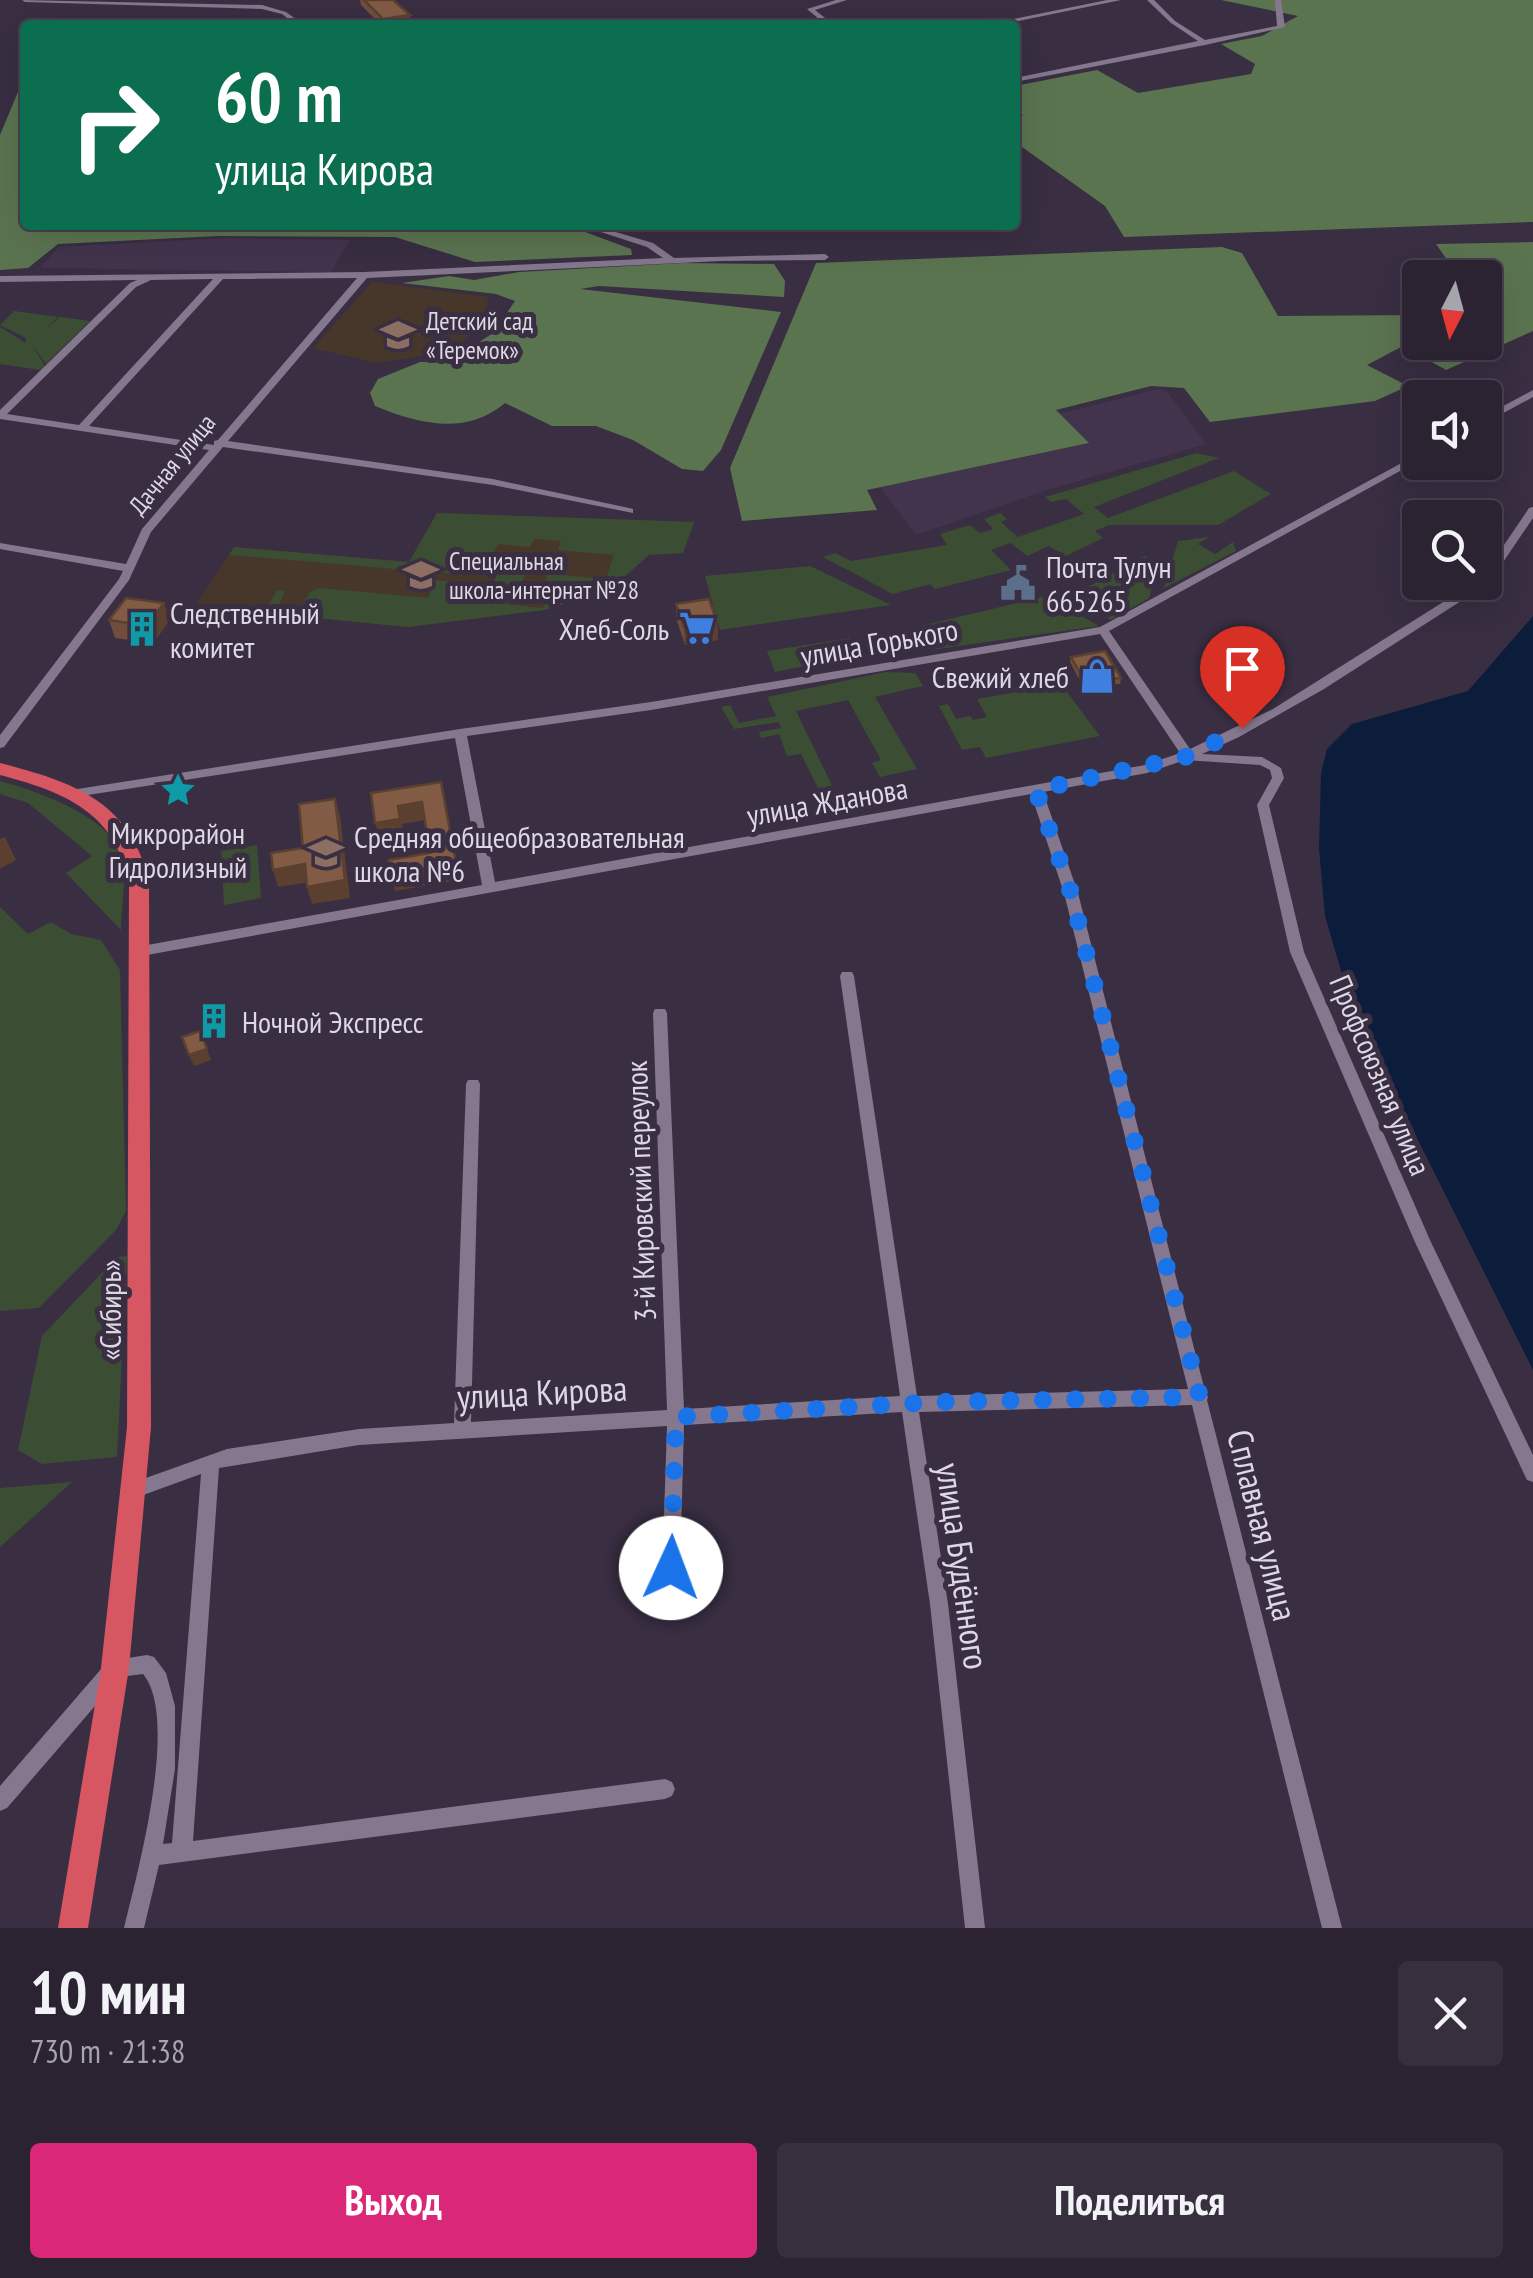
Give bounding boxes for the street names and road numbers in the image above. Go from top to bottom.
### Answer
street label: Дачная улица [122,407,222,521]
street label: улица Горького [797,609,961,675]
street label: улица Жданова [744,768,910,834]
street label: Профсоюзная улица [1321,969,1441,1181]
street label: 3-й Кировский переулок [616,1060,664,1322]
street label: «Сибирь» [90,1260,129,1360]
street label: улица Кирова [456,1365,628,1419]
street label: Сплавная улица [1217,1425,1309,1625]
street label: улица Будённого [926,1460,1000,1672]

